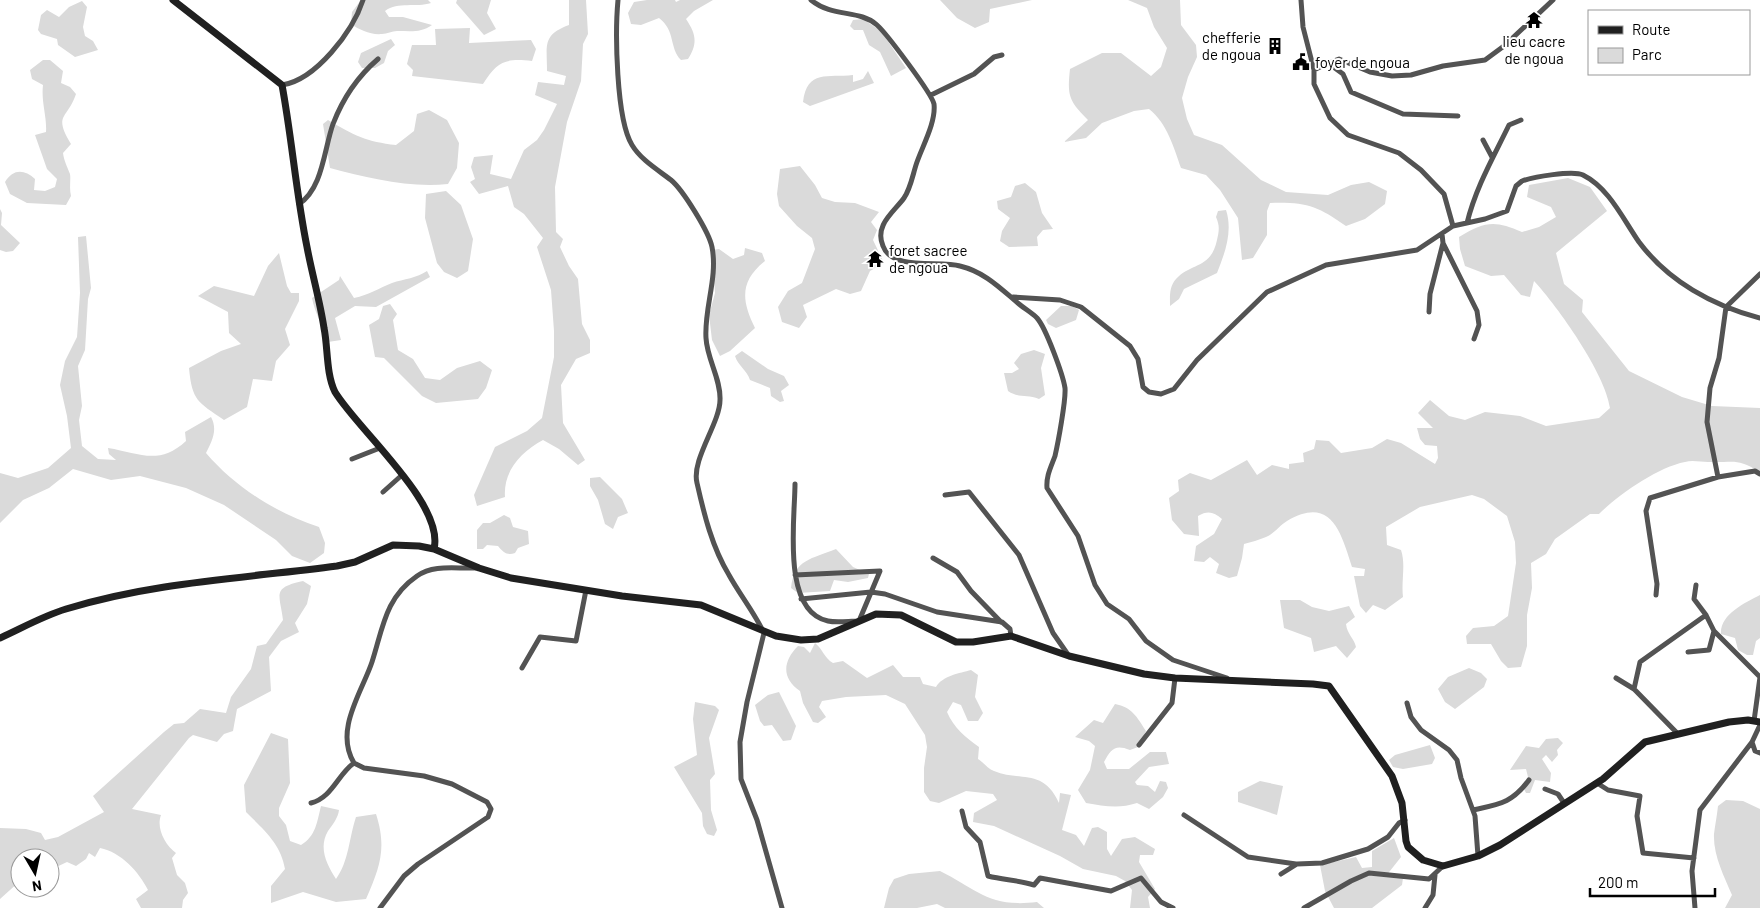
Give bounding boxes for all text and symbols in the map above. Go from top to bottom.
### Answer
temple icon: lieu cacre de ngoua [1524,10,1544,30]
legend [1588,10,1750,75]
text: Route [1632,20,1671,38]
place label: chefferie de ngoua [1202,28,1261,63]
place label: lieu cacre de ngoua [1503,32,1565,67]
building icon: chefferie de ngoua [1265,36,1285,56]
text: Parc [1632,45,1662,63]
public building icon: foyer de ngoua [1291,52,1311,72]
place label: foyer de ngoua [1315,53,1410,71]
place label: foret sacree de ngoua [889,241,968,276]
temple icon: foret sacree de ngoua [865,249,885,269]
north arrow [10,848,60,898]
scale bar [1590,866,1715,898]
text: 200 m [1598,873,1638,891]
text: N [31,877,43,895]

